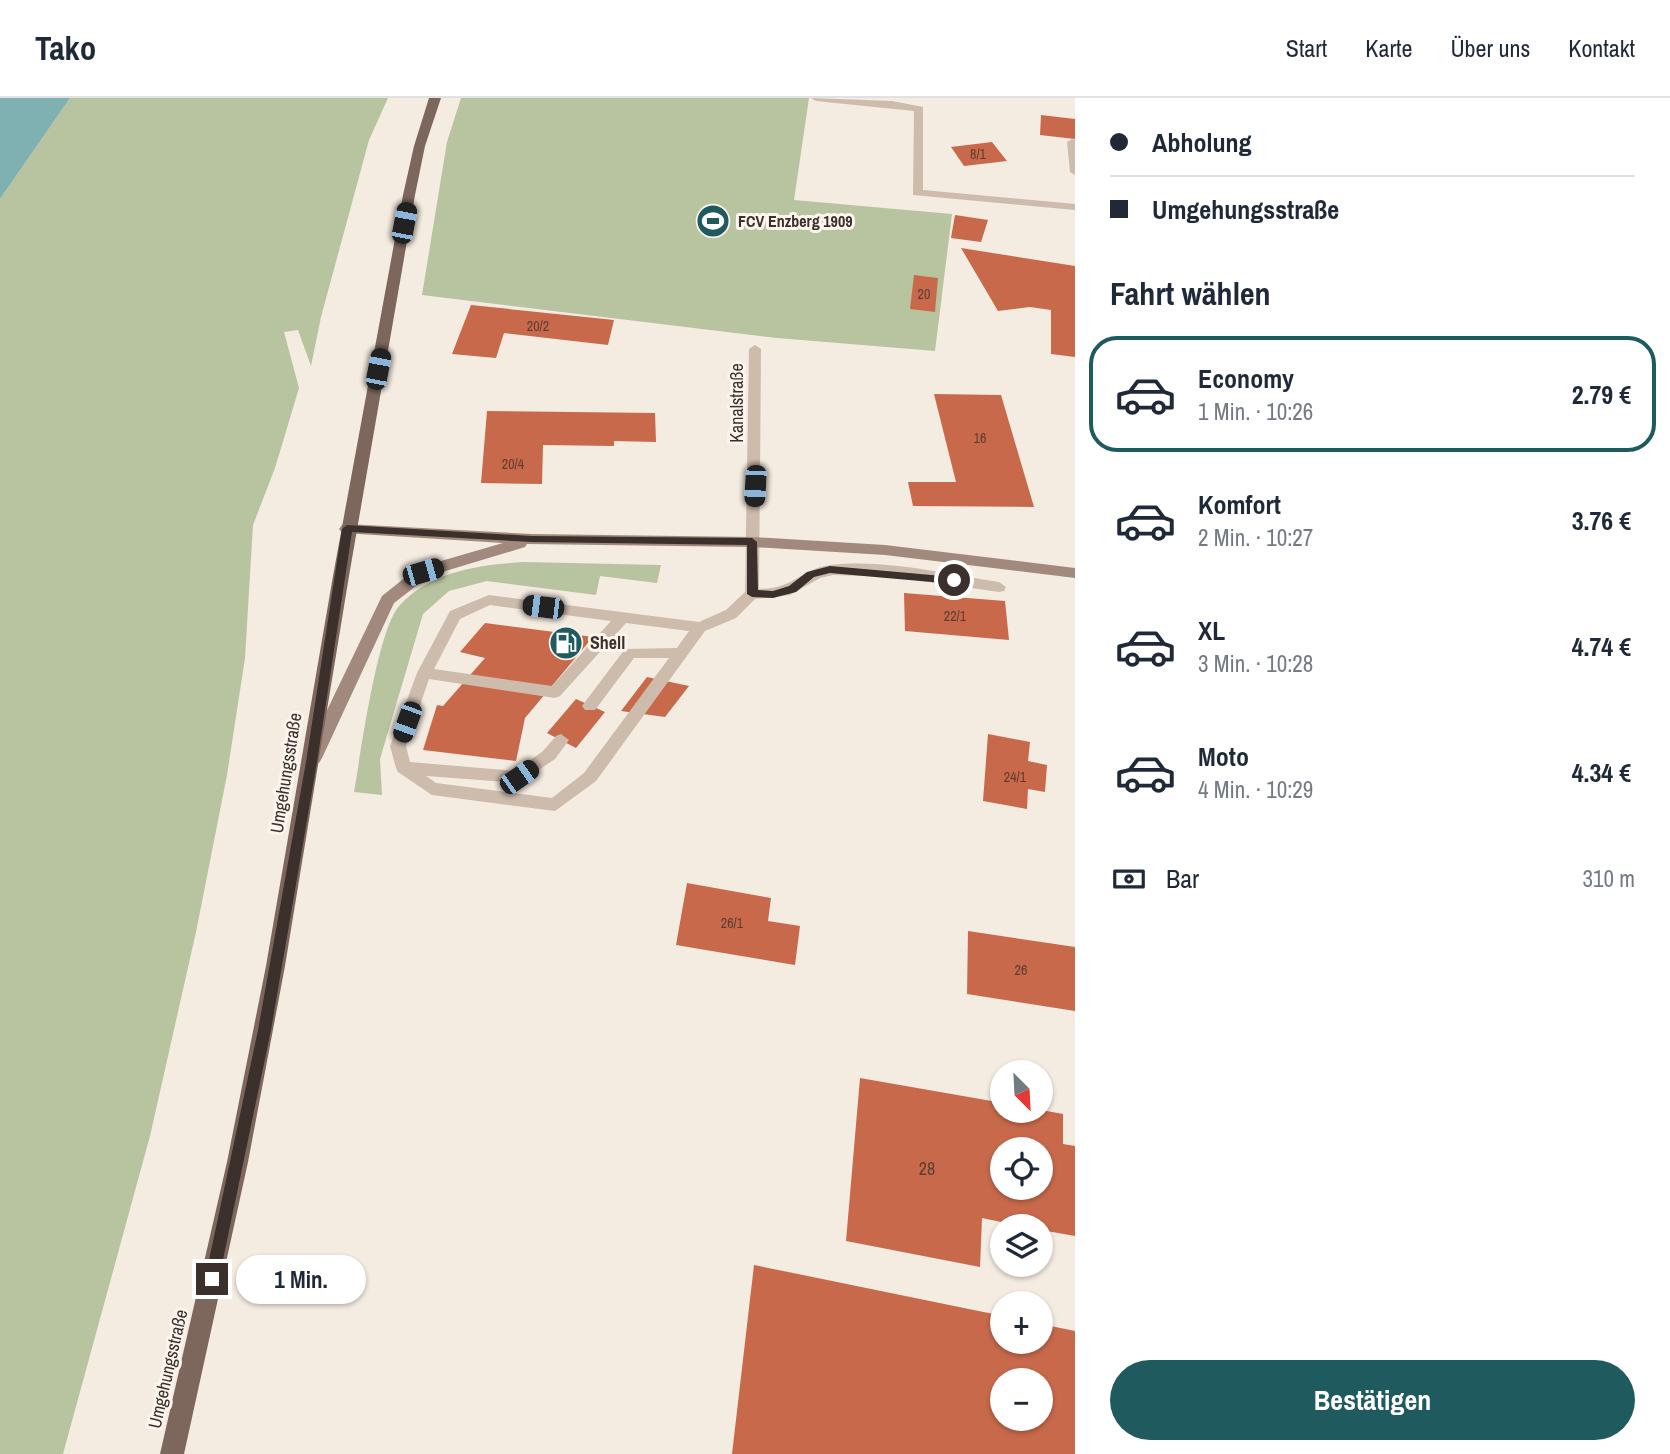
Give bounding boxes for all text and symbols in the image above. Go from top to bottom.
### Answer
text: Tako [35,26,96,70]
text: Start [1286,32,1327,64]
text: Karte [1365,32,1412,64]
text: Über uns [1450,32,1530,64]
text: Kontakt [1568,32,1635,64]
text: Abholung [1152,125,1251,160]
house number: 8/1 [970,145,987,163]
text: Umgehungsstraße [1152,192,1339,227]
car [390,200,419,246]
sports icon: FCV Enzberg 1909 [694,202,732,240]
place label: FCV Enzberg 1909 [738,210,852,232]
text: Fahrt wählen [1110,272,1271,315]
house number: 20 [918,285,930,303]
house number: 20/2 [527,317,549,335]
car [364,346,393,392]
text: Economy [1198,361,1294,396]
street label: Kanalstraße [724,363,749,443]
icon: car [1114,363,1177,426]
text: 2.79 € [1572,377,1631,412]
text: 1 Min. · 10:26 [1198,396,1313,427]
house number: 16 [974,429,986,447]
house number: 20/4 [502,455,525,473]
car [744,464,767,508]
text: Komfort [1198,487,1281,522]
icon: car [1114,489,1177,552]
text: 3.76 € [1572,503,1631,538]
text: 2 Min. · 10:27 [1198,522,1313,553]
car [400,556,447,588]
route start [938,564,970,596]
car [521,594,566,620]
house number: 22/1 [944,607,967,625]
text: XL [1198,613,1225,648]
icon: car [1114,615,1177,678]
fuel station icon: Shell [547,624,585,662]
text: 4.74 € [1572,629,1631,664]
place label: Shell [590,630,625,655]
text: 3 Min. · 10:28 [1198,648,1313,679]
car [390,699,425,745]
street label: Umgehungsstraße [264,711,307,835]
text: Moto [1198,739,1249,774]
icon: car [1114,741,1177,804]
text: 4.34 € [1572,755,1631,790]
car [496,756,543,798]
house number: 24/1 [1004,768,1027,786]
text: 4 Min. · 10:29 [1198,774,1313,805]
icon: cash [1110,860,1148,898]
text: Bar [1166,861,1199,896]
text: 310 m [1583,863,1635,894]
house number: 26/1 [721,914,744,932]
house number: 26 [1015,961,1027,979]
north arrow [990,1060,1054,1124]
map controls [990,1060,1053,1431]
button: locate [990,1137,1053,1200]
house number: 28 [919,1156,935,1181]
button: layers [990,1214,1053,1277]
callout: 1 Min. [236,1254,366,1304]
route end [196,1263,228,1295]
text: 1 Min. [274,1264,328,1295]
button: + [990,1291,1053,1354]
street label: Umgehungsstraße [142,1307,193,1431]
button: Bestätigen [1110,1360,1635,1440]
button: − [990,1368,1053,1431]

